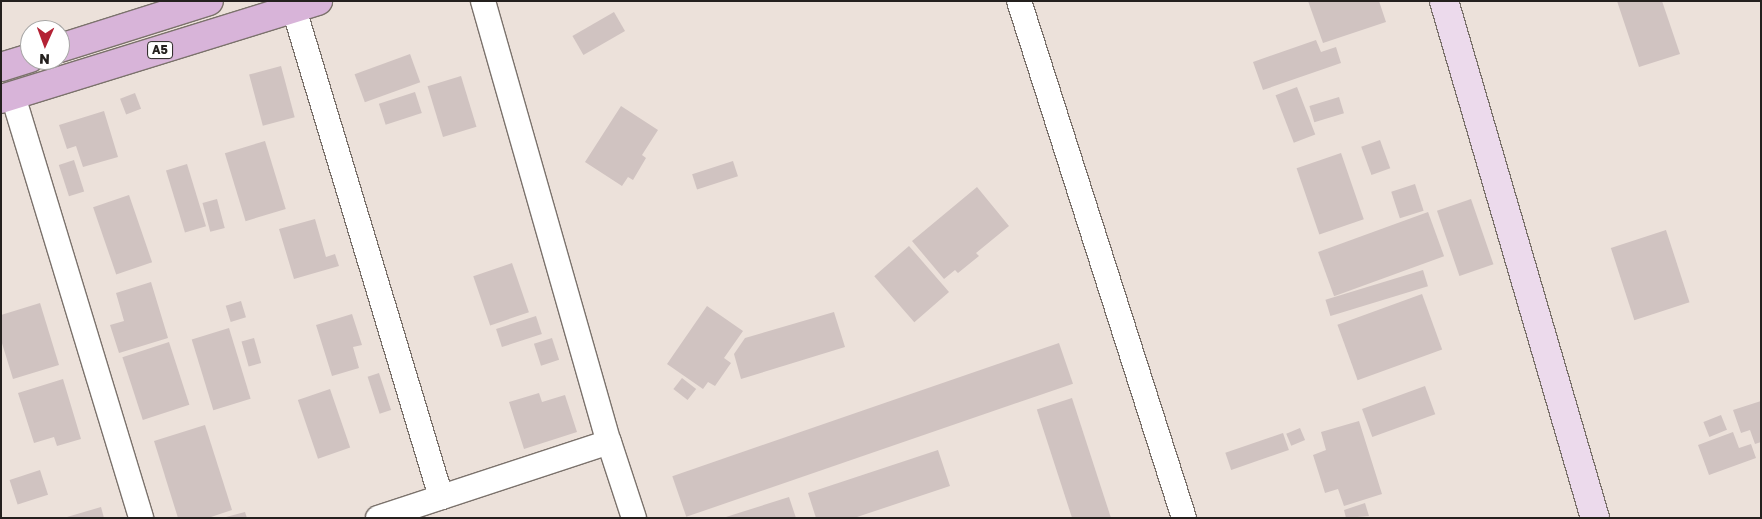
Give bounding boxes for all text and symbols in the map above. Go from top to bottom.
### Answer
north arrow [20,20,70,70]
road number: A5 [146,40,174,60]
text: N [39,51,50,68]

